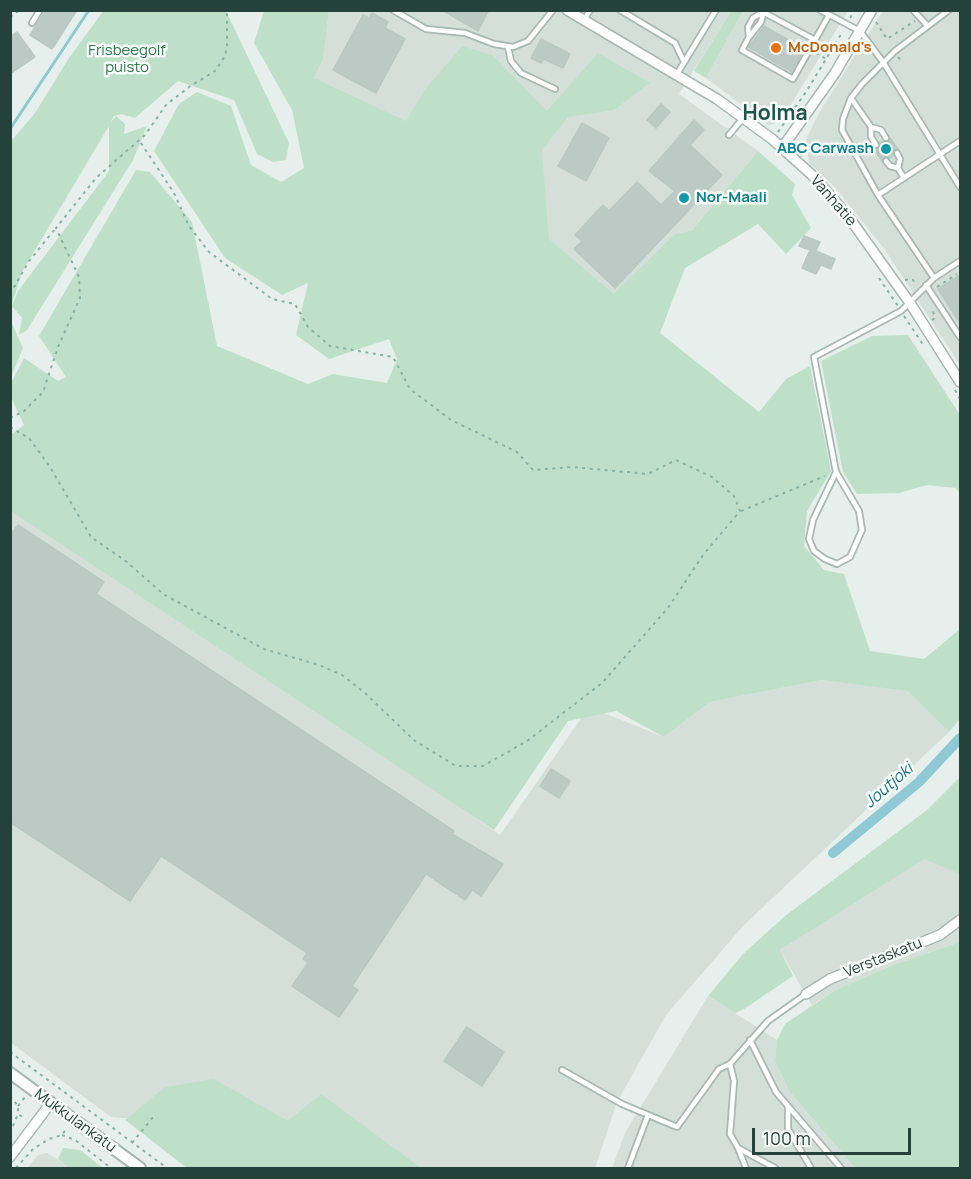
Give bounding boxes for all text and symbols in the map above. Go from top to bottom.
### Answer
place label: McDonald's [788,39,872,57]
marker: McDonald's [769,41,783,55]
park label: Frisbeegolf puisto [88,42,166,77]
district label: Holma [743,101,807,127]
place label: ABC Carwash [777,140,874,158]
marker: ABC Carwash [879,142,893,156]
street label: Vanhatie [806,172,860,230]
place label: Nor-Maali [696,189,767,207]
marker: Nor-Maali [677,191,691,205]
water label: Joutjoki [861,760,917,812]
street label: Verstaskatu [841,934,925,982]
street label: Mukkulankatu [31,1085,119,1157]
scale bar [755,1116,914,1154]
text: 100 m [763,1126,811,1150]

